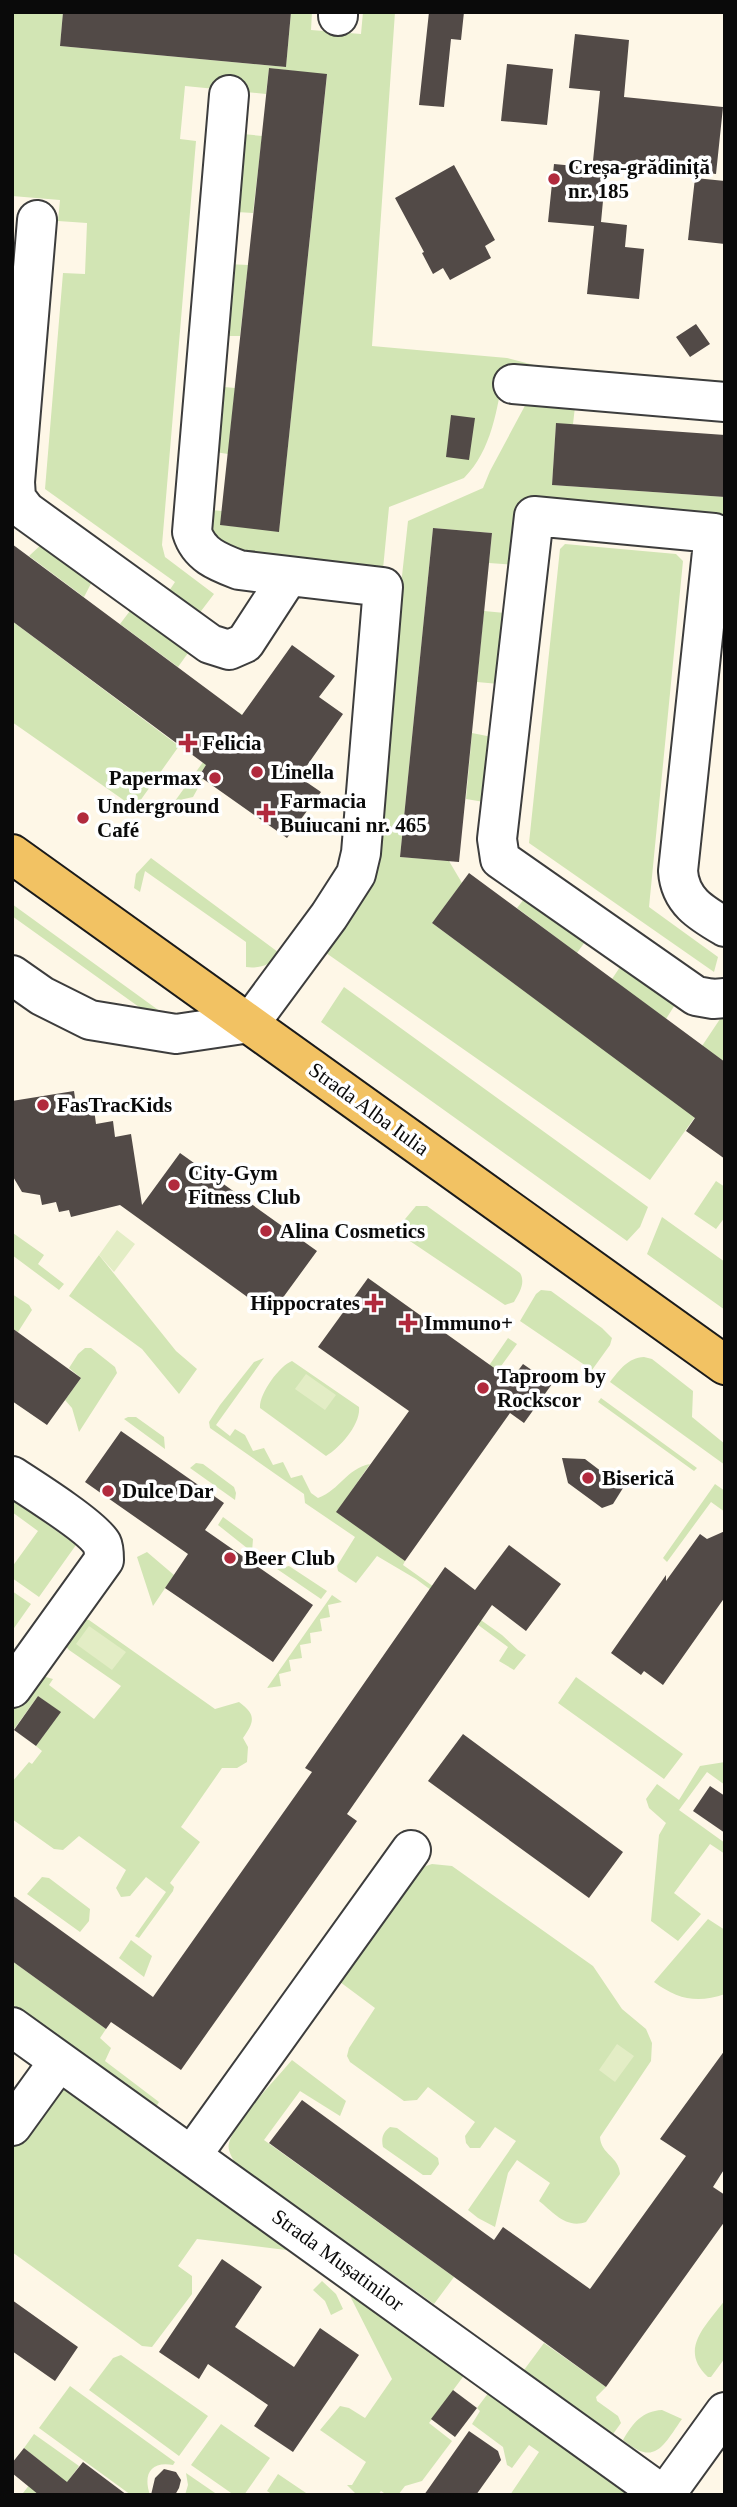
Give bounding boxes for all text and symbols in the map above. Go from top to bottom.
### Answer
place label: Creșa-grădiniță nr. 185 [568,155,710,203]
marker: Creșa-grădiniță nr. 185 [546,171,562,187]
place label: Felicia [202,731,262,755]
marker: Felicia [180,735,196,751]
place label: Linella [271,760,335,784]
marker: Linella [249,764,265,780]
place label: Papermax [109,766,201,790]
marker: Papermax [207,770,223,786]
place label: Farmacia Buiucani nr. 465 [280,789,427,837]
place label: Underground Café [97,794,219,842]
marker: Farmacia Buiucani nr. 465 [258,805,274,821]
marker: Underground Café [75,810,91,826]
street label: Strada Alba Iulia [304,1057,434,1161]
place label: FasTracKids [57,1093,172,1117]
marker: FasTracKids [35,1097,51,1113]
place label: City-Gym Fitness Club [188,1161,301,1209]
marker: City-Gym Fitness Club [166,1177,182,1193]
place label: Alina Cosmetics [280,1219,425,1243]
marker: Alina Cosmetics [258,1223,274,1239]
place label: Hippocrates [250,1291,360,1315]
marker: Hippocrates [366,1295,382,1311]
place label: Immuno+ [424,1311,513,1335]
marker: Immuno+ [398,1313,418,1333]
place label: Taproom by Rockscor [497,1364,607,1412]
marker: Taproom by Rockscor [475,1380,491,1396]
place label: Biserică [602,1466,675,1490]
marker: Biserică [580,1470,596,1486]
place label: Dulce Dar [122,1479,214,1503]
marker: Dulce Dar [100,1483,116,1499]
place label: Beer Club [244,1546,335,1570]
marker: Beer Club [222,1550,238,1566]
street label: Strada Mușatinilor [267,2204,409,2316]

